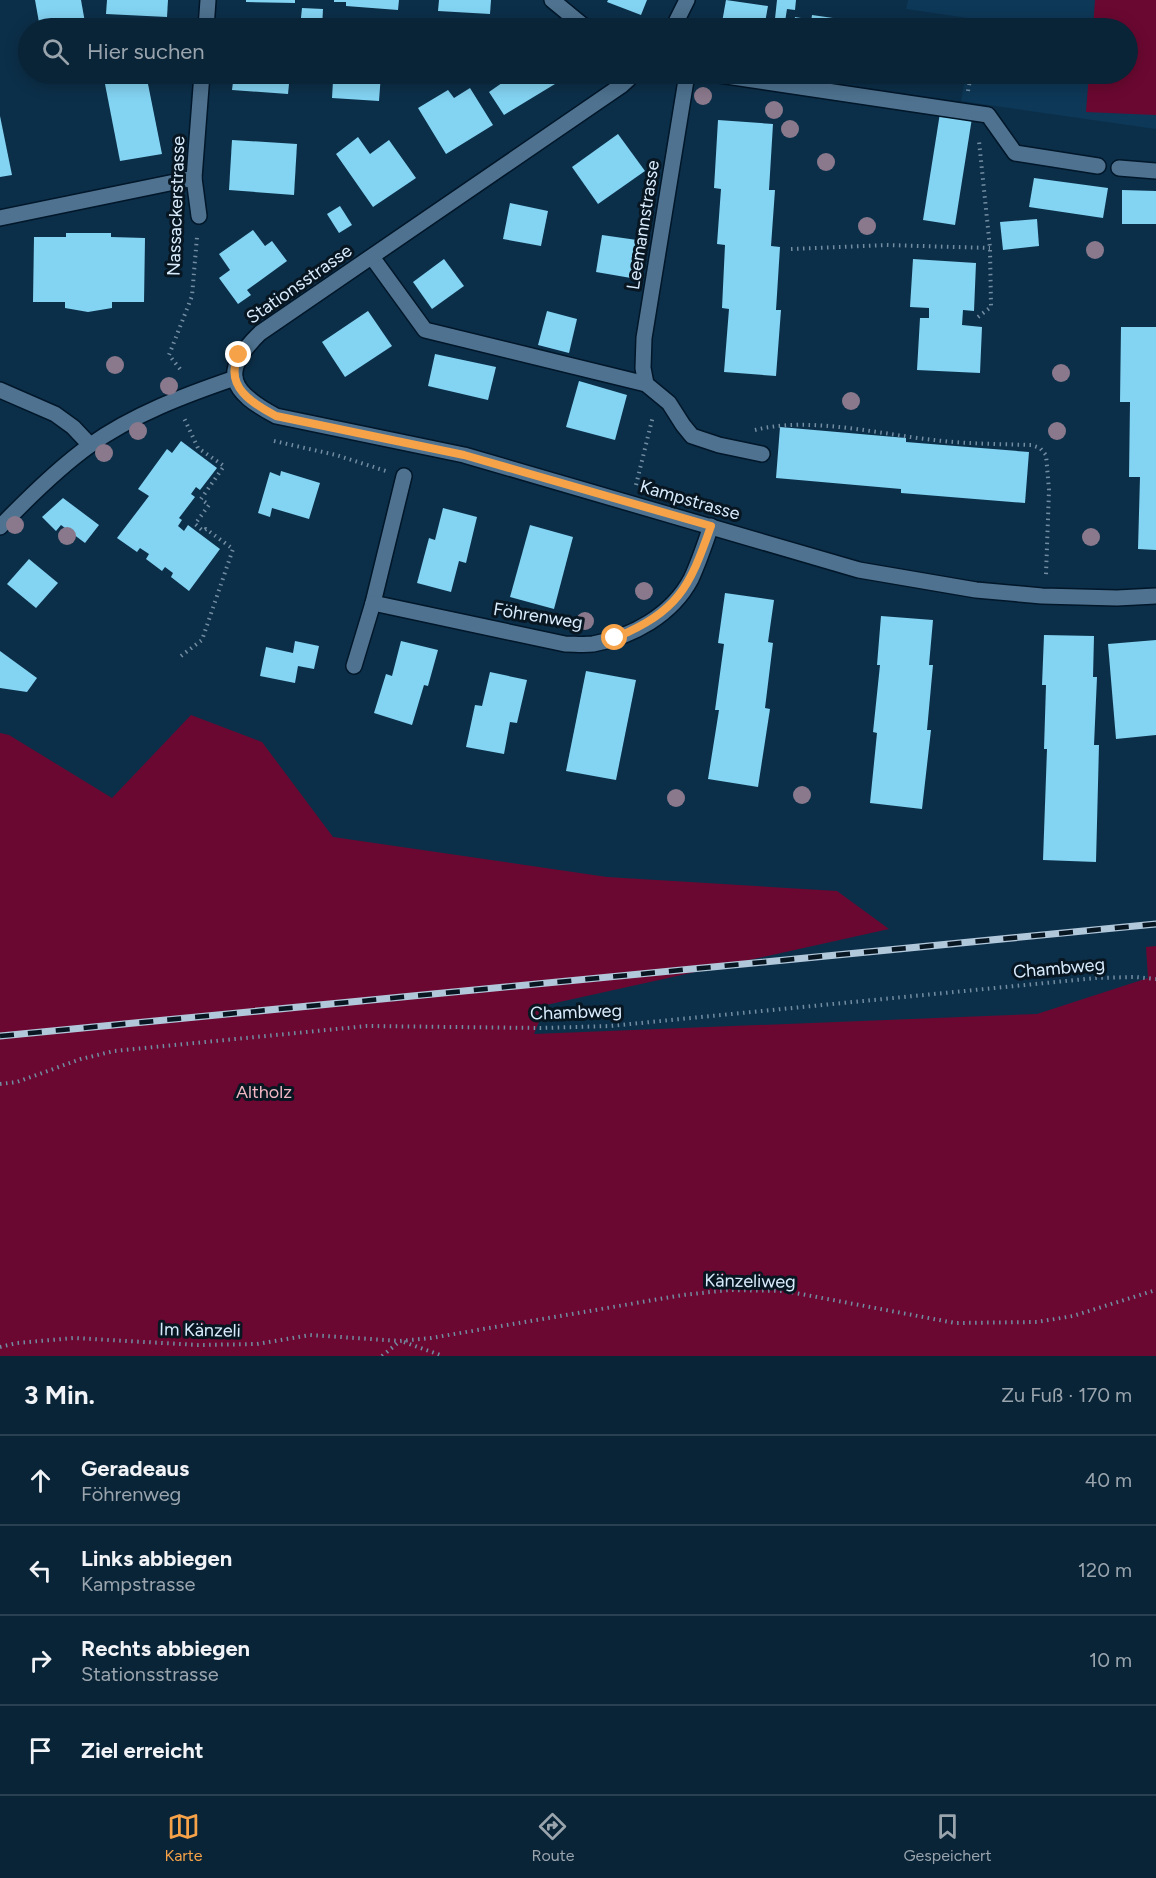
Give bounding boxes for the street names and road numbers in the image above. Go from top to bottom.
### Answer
street label: Nassackerstrasse [163,135,189,276]
street label: Leemannstrasse [622,159,664,291]
street label: Stationsstrasse [242,239,356,329]
street label: Kampstrasse [637,475,743,525]
street label: Föhrenweg [492,598,584,634]
street label: Chambweg [1012,953,1106,983]
street label: Chambweg [530,999,622,1025]
street label: Känzeliweg [704,1269,796,1293]
street label: Im Känzeli [159,1318,241,1342]

